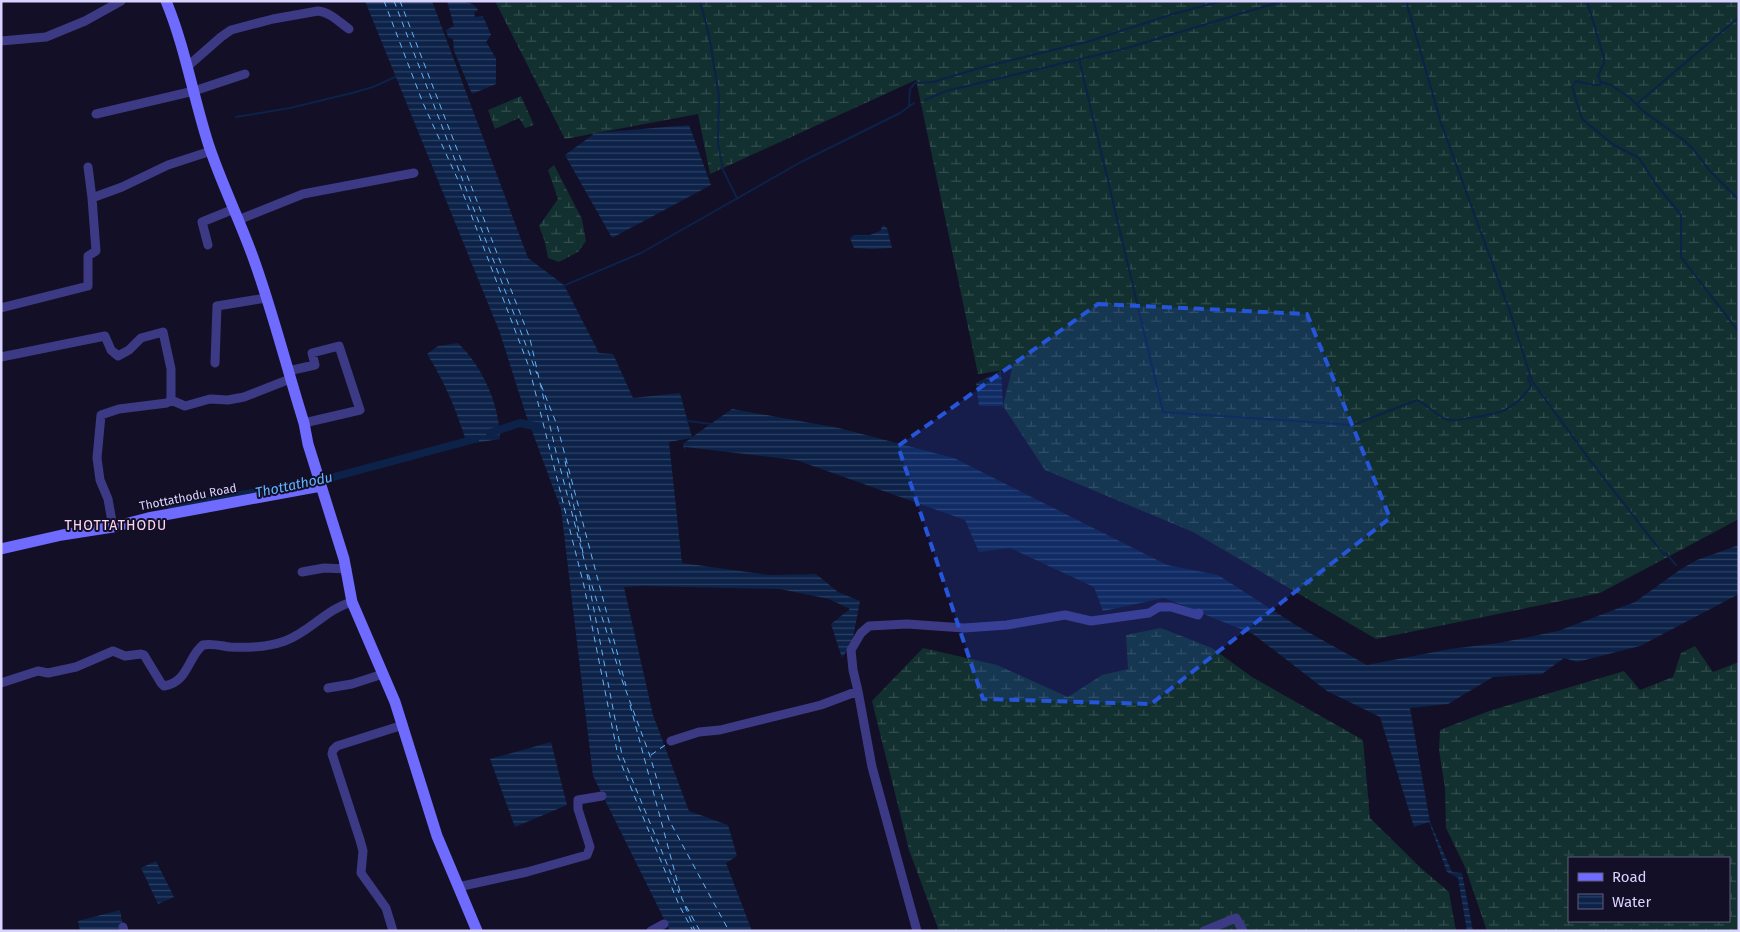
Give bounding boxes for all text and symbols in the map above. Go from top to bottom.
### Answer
water label: Thottathodu [254,469,334,501]
street label: Thottathodu Road [138,481,238,513]
district label: THOTTATHODU [65,517,167,534]
legend [1568,857,1730,922]
text: Road [1612,868,1647,886]
text: Water [1612,893,1651,911]

